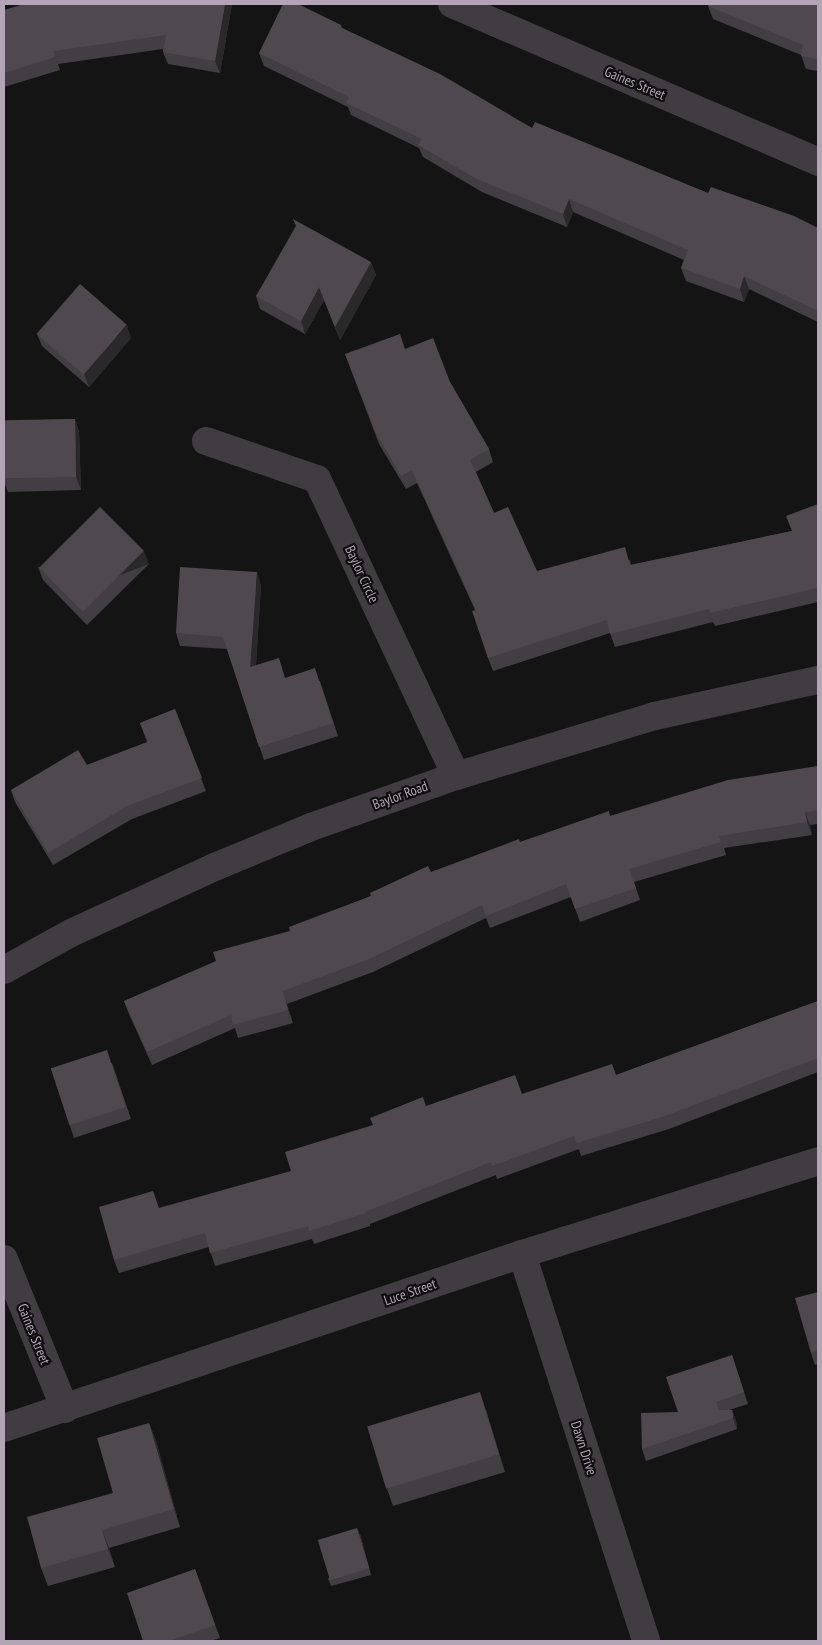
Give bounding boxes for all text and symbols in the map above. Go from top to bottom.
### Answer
street label: Gaines Street [602,63,668,103]
street label: Baylor Circle [342,543,382,605]
street label: Baylor Road [370,777,430,813]
street label: Luce Street [382,1275,438,1309]
street label: Gaines Street [14,1301,54,1367]
street label: Dawn Drive [567,1419,601,1477]

